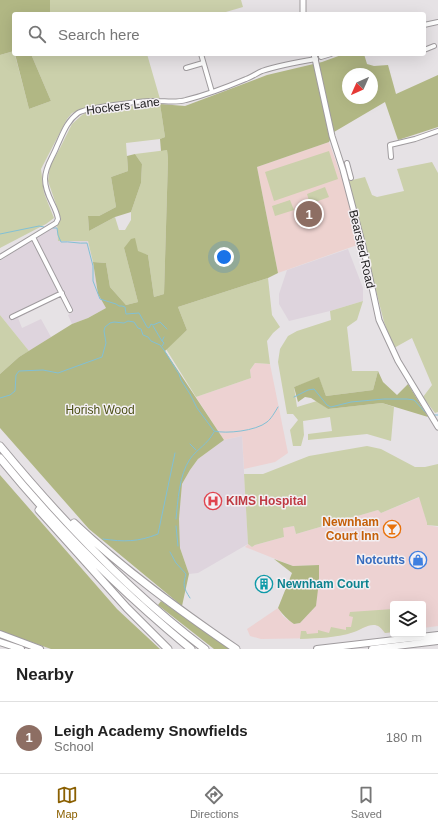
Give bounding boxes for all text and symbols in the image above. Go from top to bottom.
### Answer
search box [12,12,426,56]
icon: search [26,23,48,45]
text: Search here [58,26,140,43]
north arrow [342,68,378,104]
street label: Hockers Lane [85,95,161,117]
pin: 1 [296,199,322,229]
street label: Bearsted Road [346,208,378,290]
your location [214,247,234,267]
park label: Horish Wood [65,403,135,417]
hospital icon: KIMS Hospital [203,491,223,511]
place label: KIMS Hospital [226,494,307,508]
place label: Newnham Court Inn [322,515,379,543]
bar icon: Newnham Court Inn [382,519,402,539]
shop icon: Notcutts [408,550,428,570]
place label: Notcutts [356,553,405,567]
building icon: Newnham Court [254,574,274,594]
place label: Newnham Court [277,577,369,591]
map controls [390,601,426,637]
button: layers [390,601,426,637]
text: Nearby [16,665,74,684]
text: Leigh Academy Snowfields [54,722,248,739]
text: 1 [25,730,33,745]
text: 180 m [386,730,422,745]
text: School [54,739,94,754]
tab: Map [56,784,78,820]
tab: Directions [190,784,239,820]
tab: Saved [351,784,382,820]

